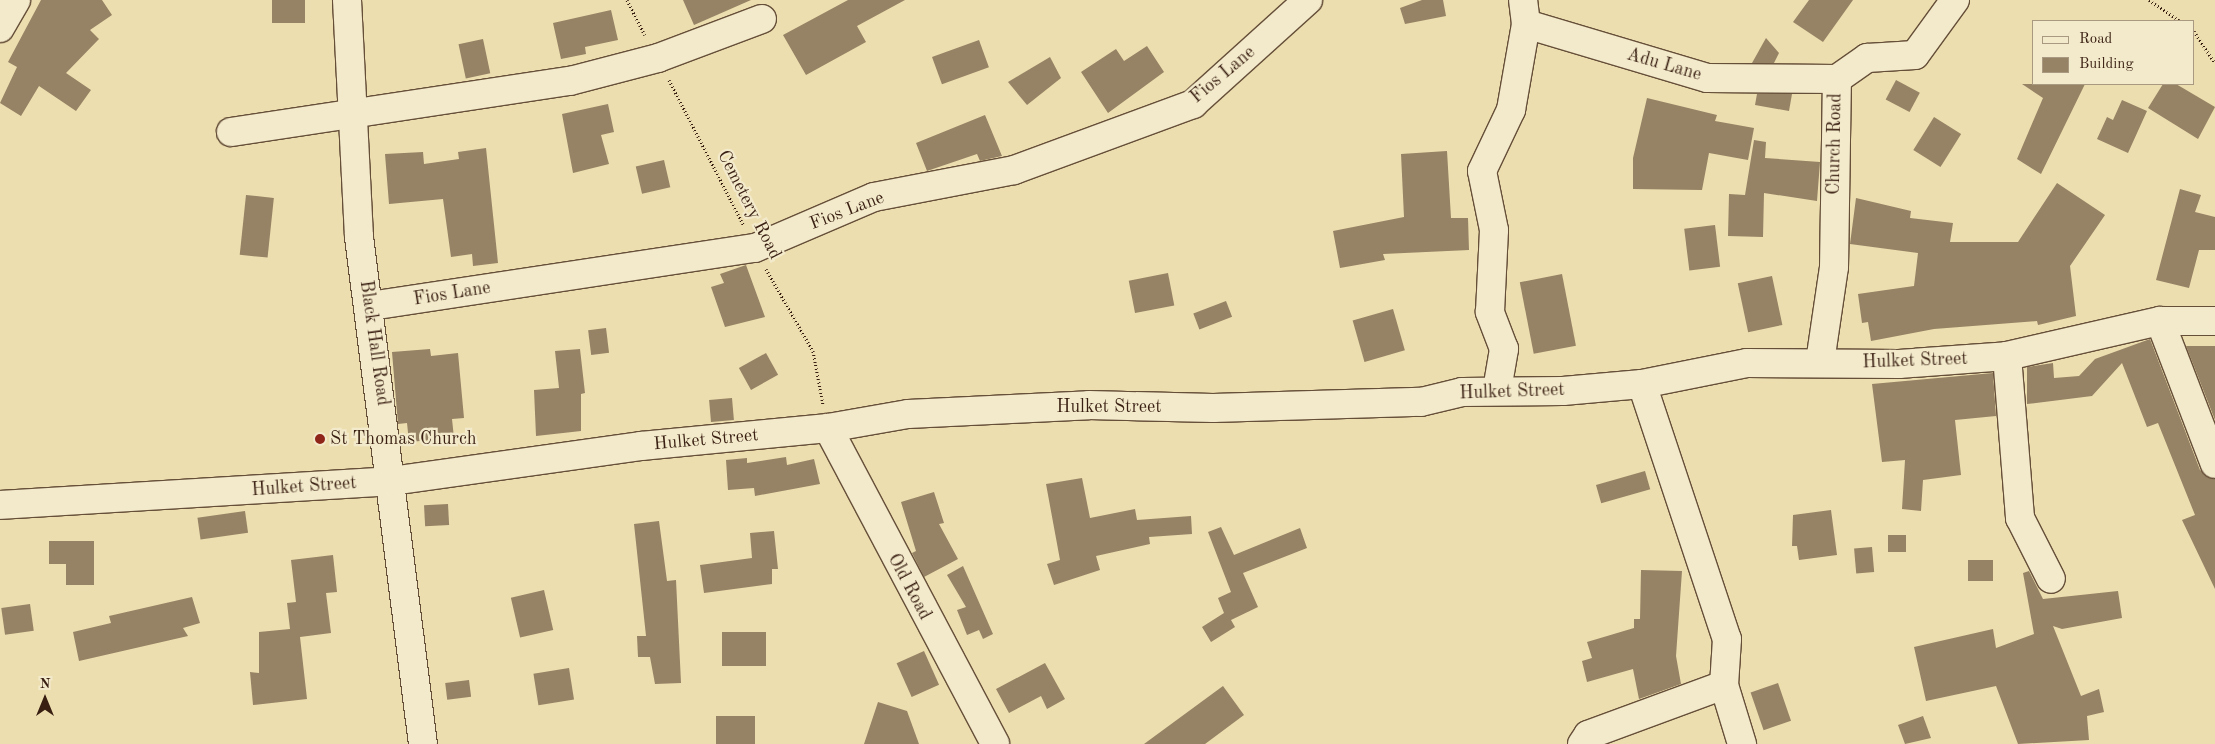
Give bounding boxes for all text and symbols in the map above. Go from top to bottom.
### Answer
legend [2032,20,2195,85]
text: Road [2079,32,2112,47]
street label: Fios Lane [1186,42,1260,108]
street label: Adu Lane [1624,44,1704,86]
text: Building [2079,57,2134,72]
street label: Church Road [1823,93,1847,195]
street label: Cemetery Road [712,147,786,263]
street label: Fios Lane [807,187,887,235]
street label: Fios Lane [412,277,492,311]
street label: Black Hall Road [355,279,393,407]
street label: Hulket Street [1862,348,1968,374]
street label: Hulket Street [1459,379,1565,405]
street label: Hulket Street [1056,396,1162,418]
street label: Hulket Street [653,425,759,455]
place label: St Thomas Church [330,428,477,450]
marker: St Thomas Church [314,433,326,445]
street label: Hulket Street [251,473,357,501]
street label: Old Road [883,550,935,624]
north arrow [20,674,70,724]
text: N [40,677,50,691]

